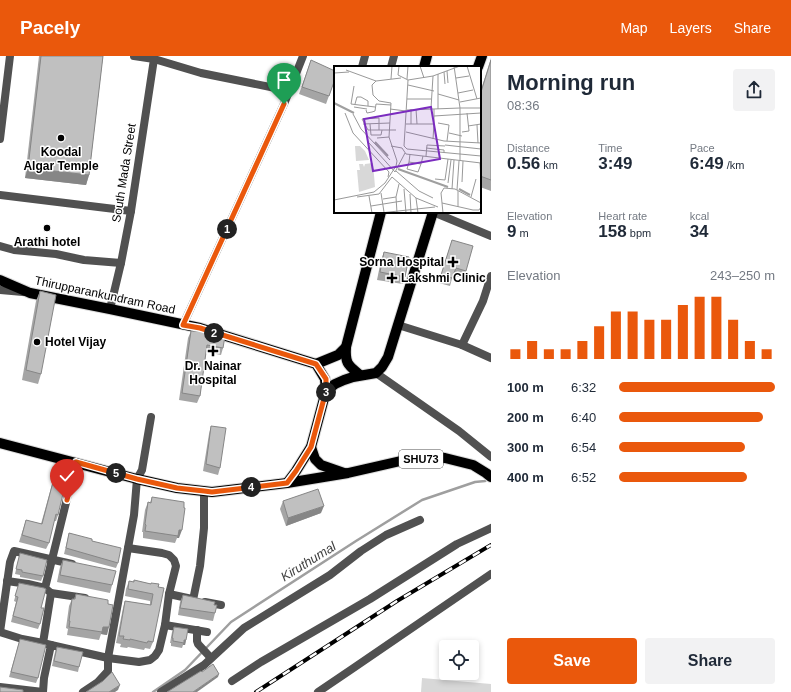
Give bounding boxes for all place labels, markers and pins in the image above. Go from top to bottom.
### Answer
pin [267,63,301,104]
marker: Koodal Algar Temple [56,133,66,143]
place label: Koodal Algar Temple [23,145,99,173]
pin: 1 [217,219,237,239]
marker: Arathi hotel [42,223,52,233]
place label: Arathi hotel [14,235,80,249]
place label: Sorna Hospital [359,255,444,269]
marker: Sorna Hospital [447,256,459,268]
place label: Lakshmi Clinic [401,271,486,285]
marker: Lakshmi Clinic [386,272,398,284]
pin: 2 [204,323,224,343]
place label: Hotel Vijay [45,335,106,349]
marker: Hotel Vijay [32,337,42,347]
marker: Dr. Nainar Hospital [207,345,219,357]
place label: Dr. Nainar Hospital [185,359,242,387]
pin: 3 [316,382,336,402]
pin [50,459,84,500]
pin: 5 [106,463,126,483]
pin: 4 [241,477,261,497]

